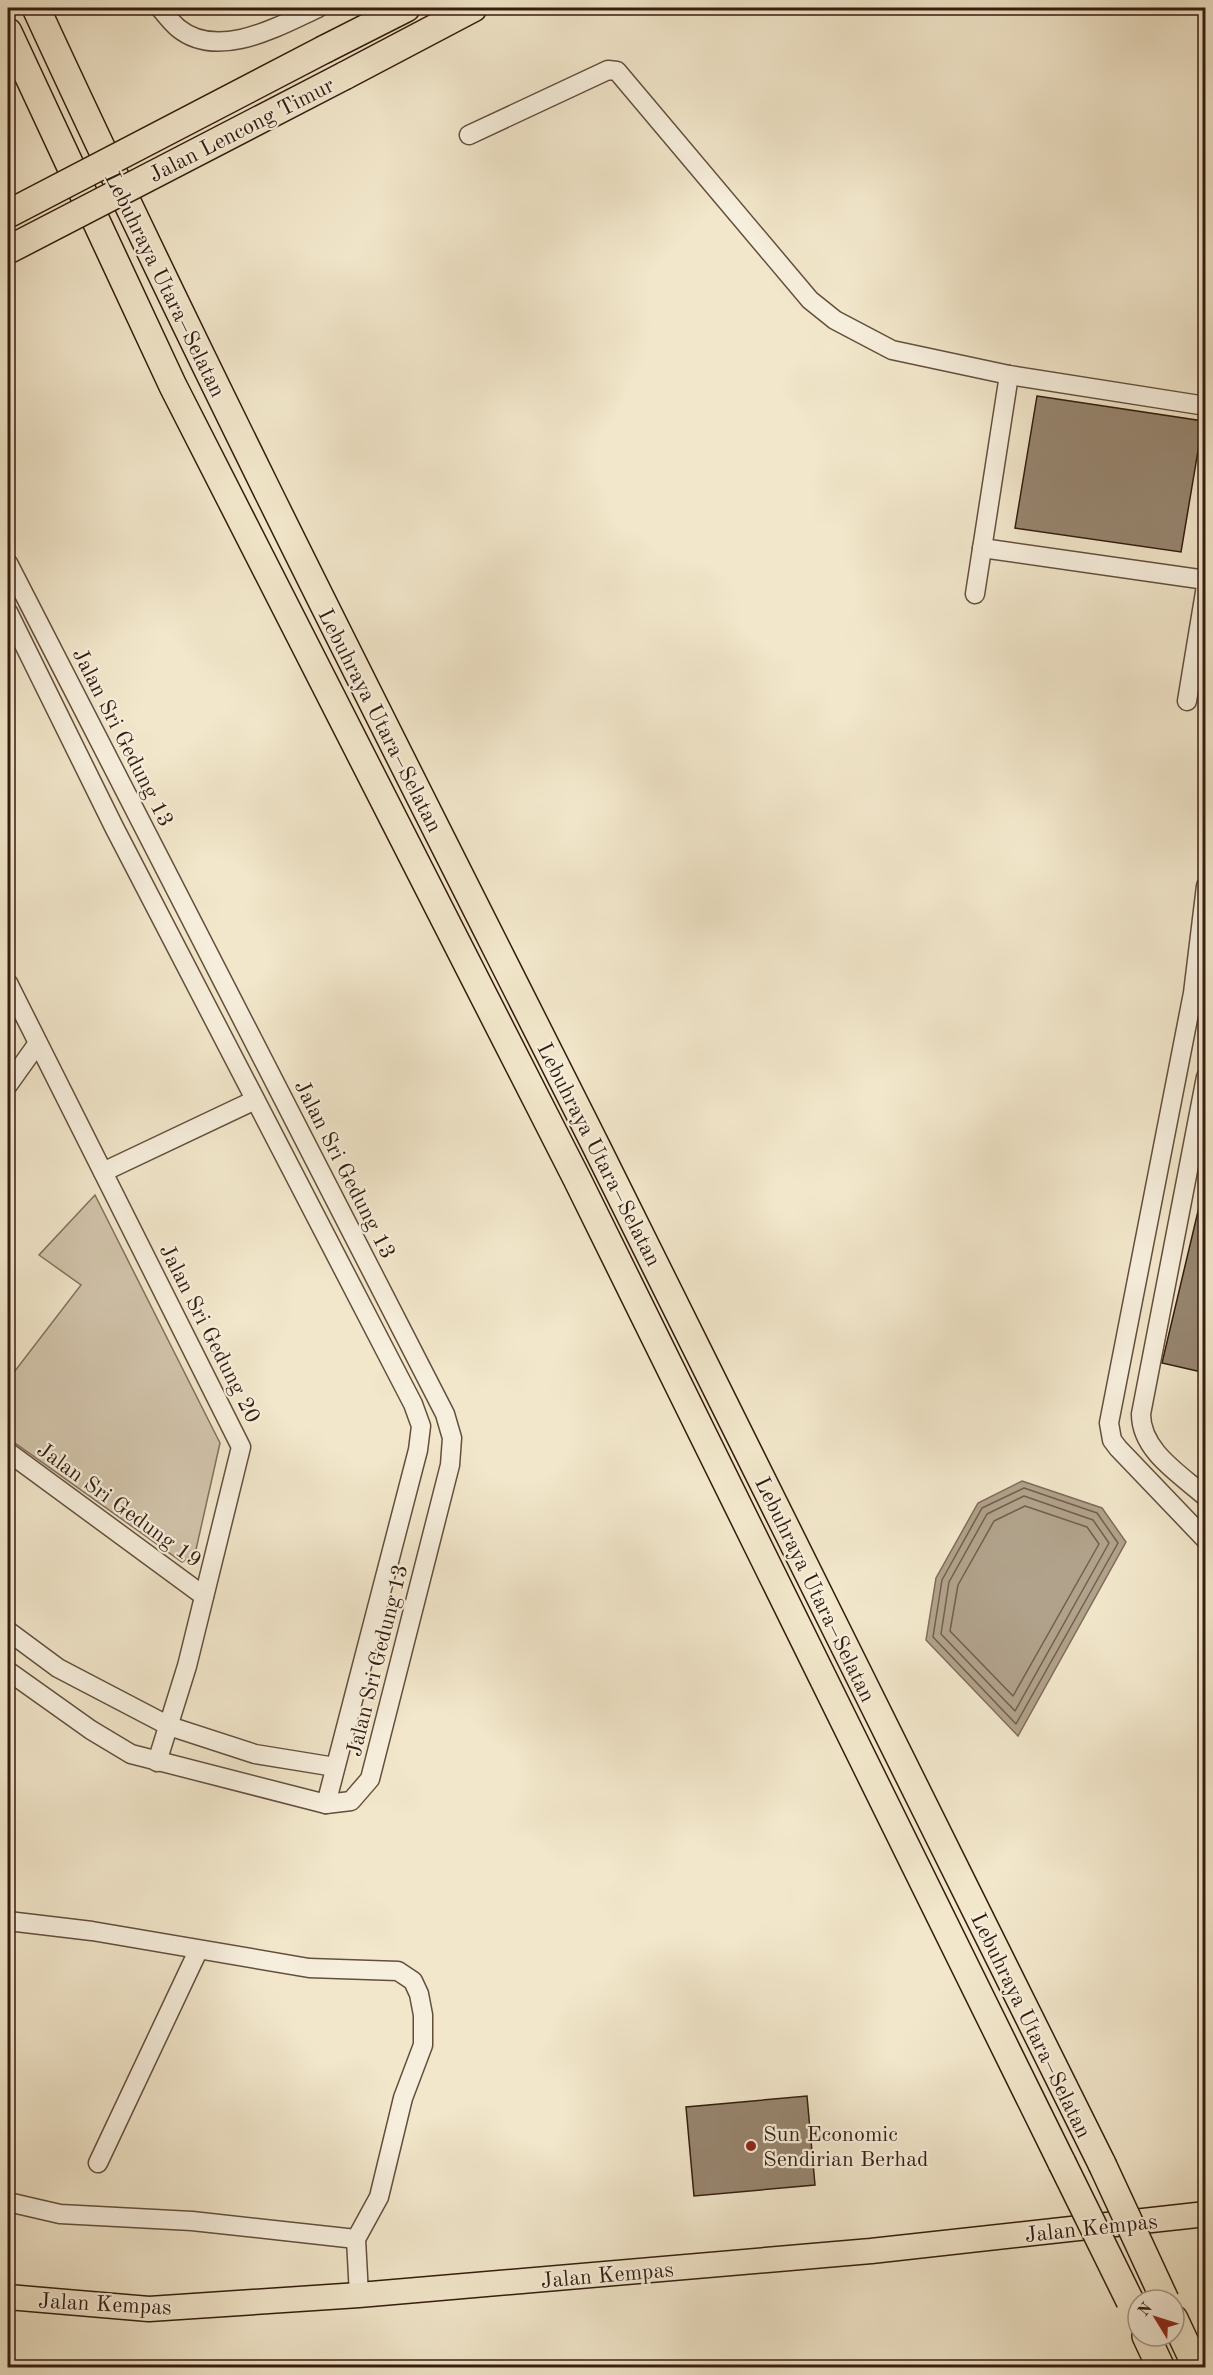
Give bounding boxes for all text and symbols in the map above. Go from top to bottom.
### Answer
street label: Jalan Lencong Timur [146,75,338,187]
street label: Lebuhraya Utara–Selatan [100,169,228,401]
street label: Lebuhraya Utara–Selatan [313,606,445,836]
street label: Jalan Sri Gedung 13 [68,645,177,831]
street label: Lebuhraya Utara–Selatan [532,1040,664,1270]
street label: Jalan Sri Gedung 13 [290,1077,399,1263]
street label: Jalan Sri Gedung 20 [155,1241,264,1427]
street label: Jalan Sri Gedung 19 [33,1439,205,1572]
street label: Lebuhraya Utara–Selatan [750,1474,878,1706]
street label: Jalan Sri Gedung 13 [343,1562,412,1759]
street label: Lebuhraya Utara–Selatan [966,1910,1094,2142]
place label: Sun Economic Sendirian Berhad [763,2124,929,2171]
marker: Sun Economic Sendirian Berhad [744,2139,758,2153]
street label: Jalan Kempas [1024,2211,1159,2247]
street label: Jalan Kempas [540,2259,675,2293]
north arrow [1126,2288,1186,2348]
street label: Jalan Kempas [38,2291,172,2319]
text: N [1136,2300,1156,2320]

